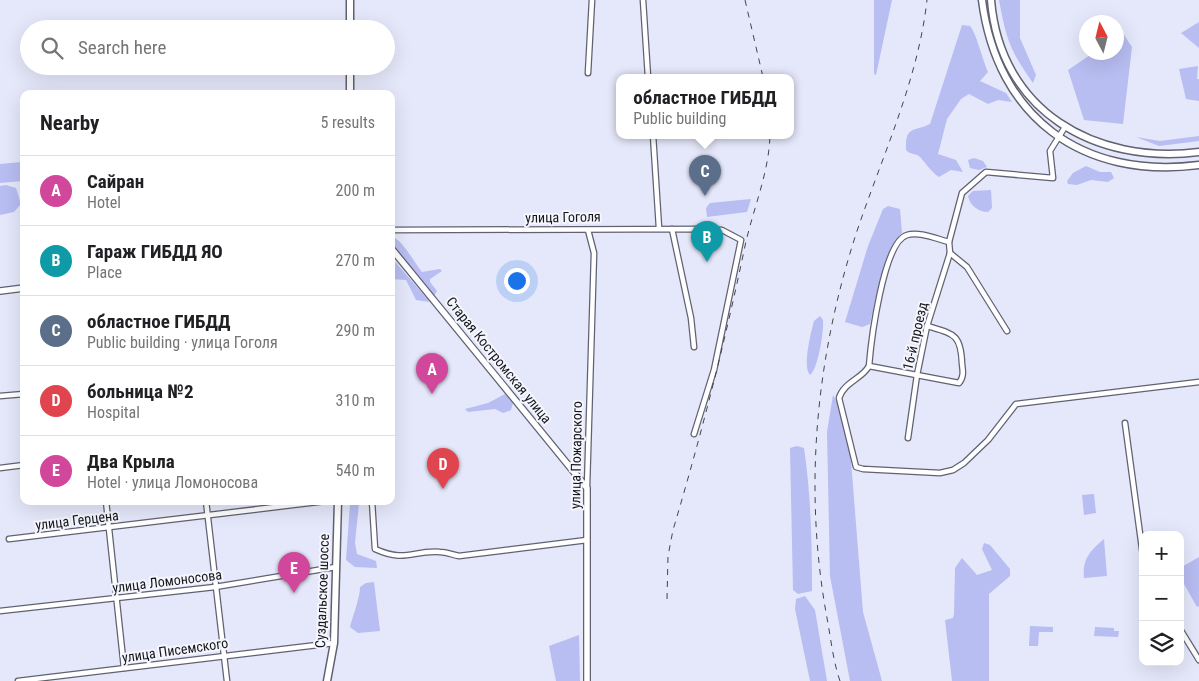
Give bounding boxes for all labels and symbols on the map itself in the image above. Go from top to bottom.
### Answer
north arrow [1079,15,1124,60]
pin: C [689,155,721,196]
street label: улица Гоголя [525,208,601,226]
pin: B [691,221,723,262]
your location [504,268,530,294]
street label: Старая Костромская улица [443,294,555,426]
street label: 16-й проезд [899,300,931,371]
pin: A [416,353,448,394]
street label: улица Пожарского [567,401,585,509]
pin: D [427,448,459,489]
street label: улица Герцена [34,507,120,533]
street label: Суздальское шоссе [312,533,332,648]
pin: E [278,552,310,593]
street label: улица Ломоносова [111,566,223,596]
street label: улица Писемского [121,635,229,665]

